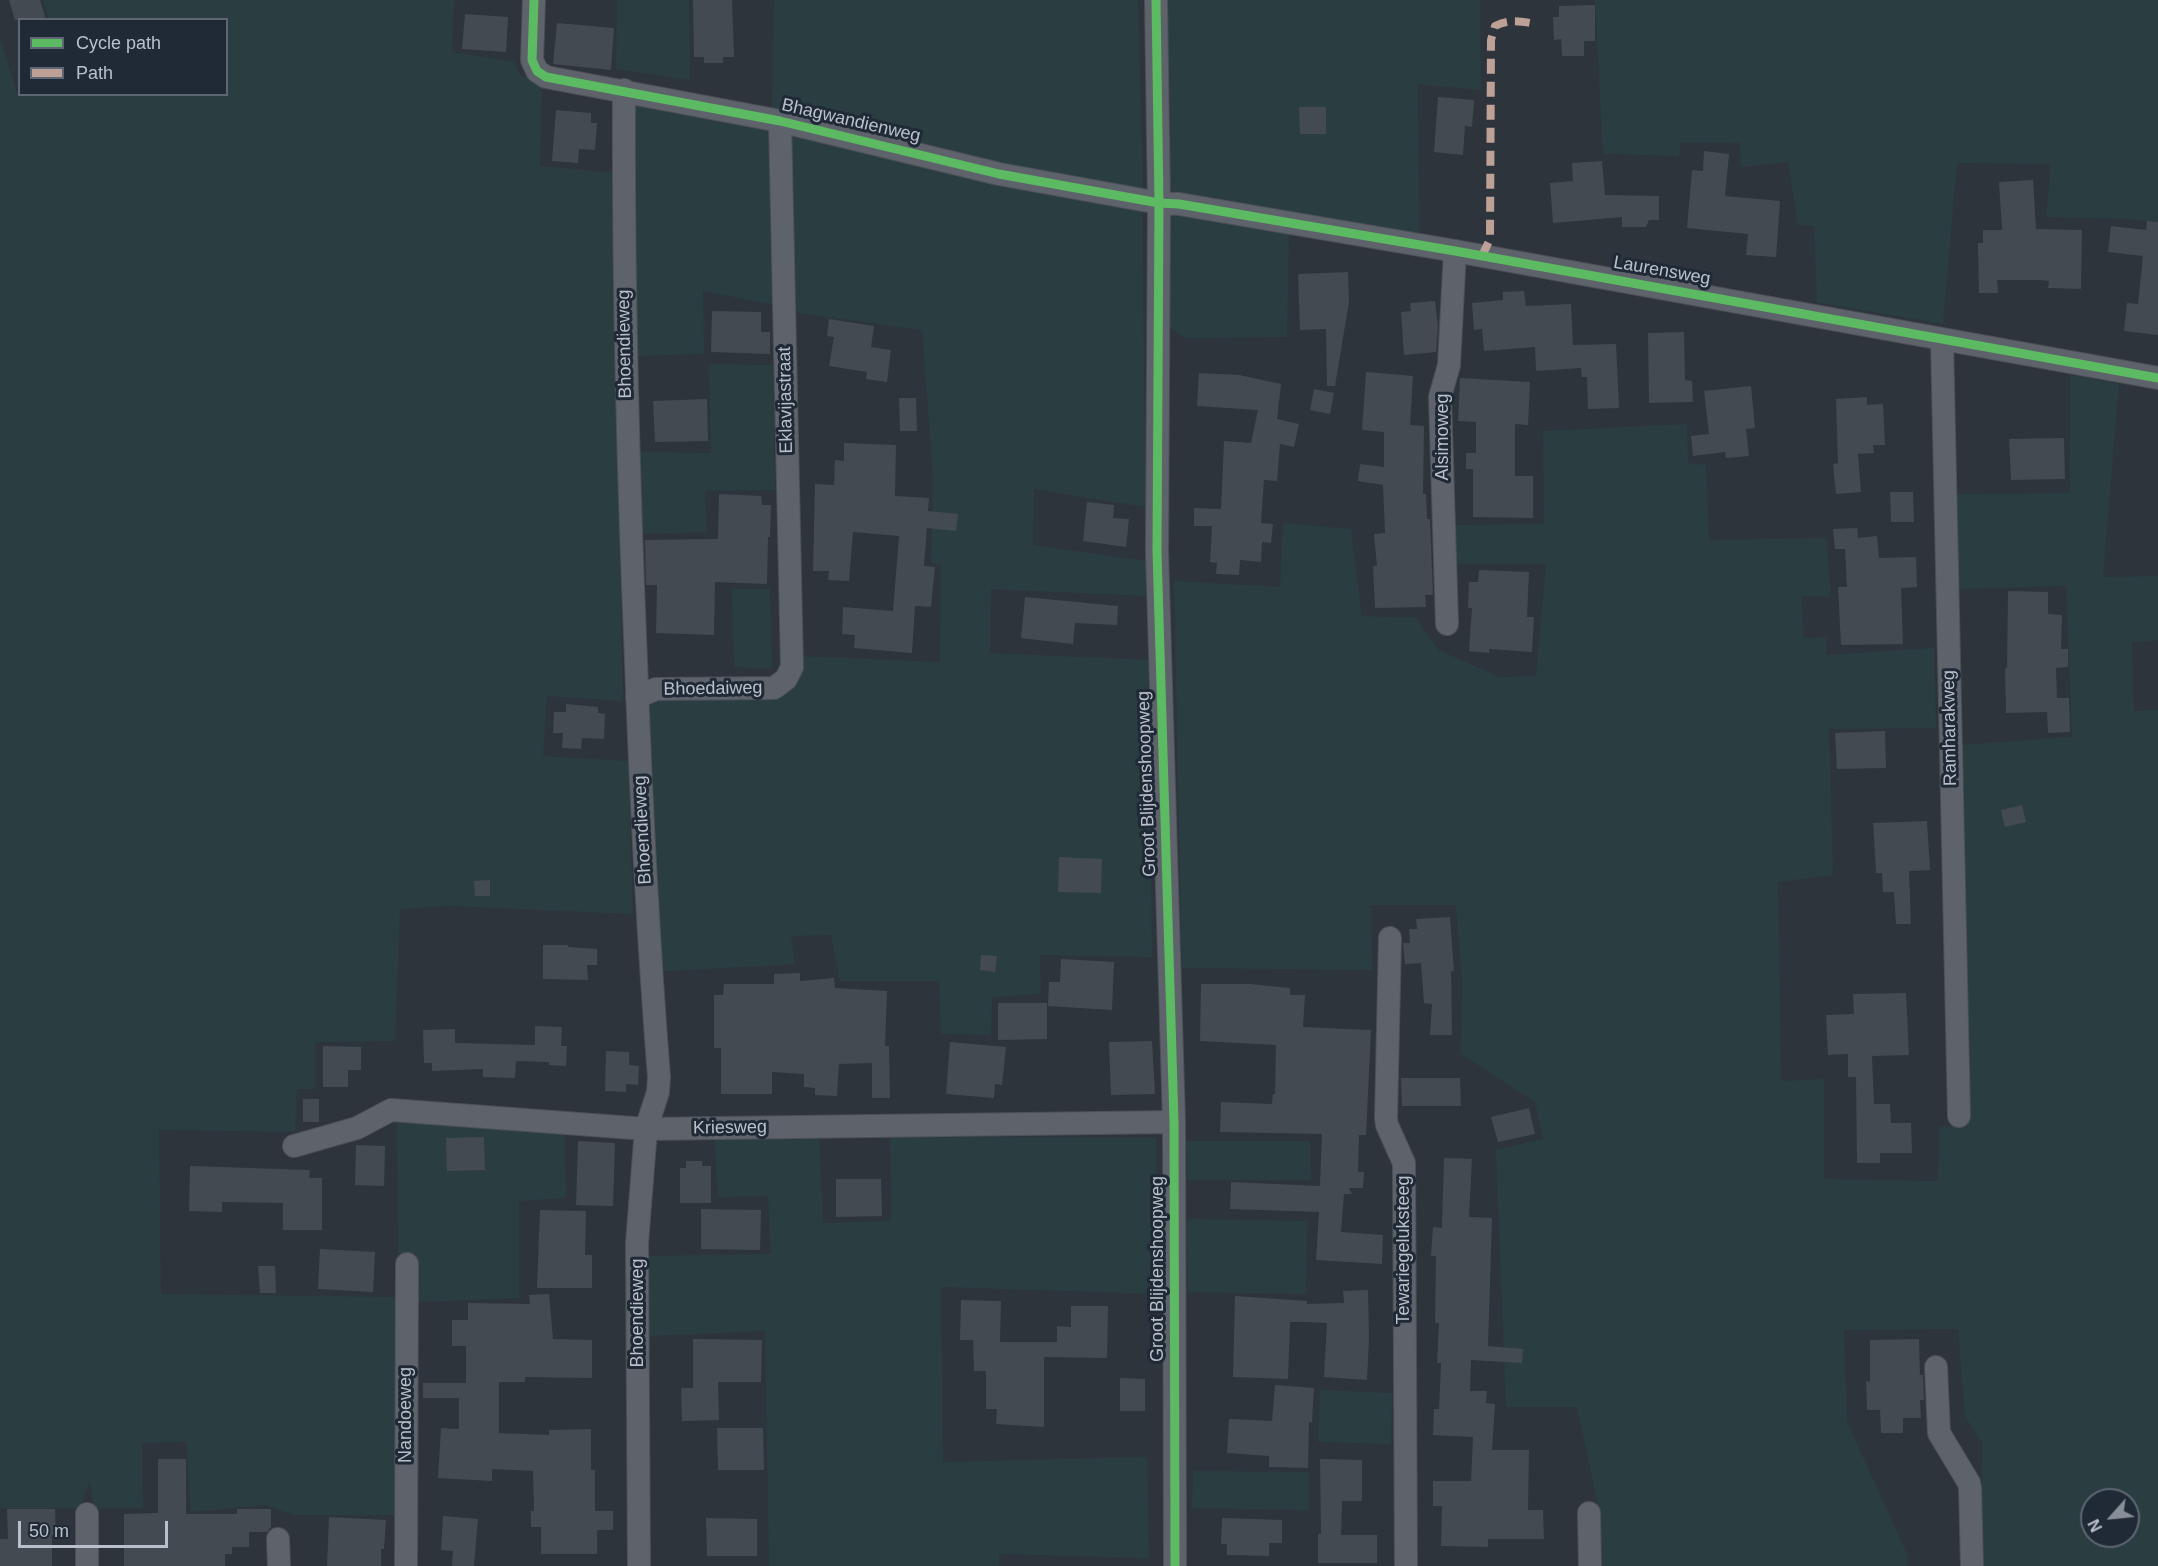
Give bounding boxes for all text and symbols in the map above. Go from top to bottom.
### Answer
legend [18,18,228,96]
text: Cycle path [76,33,161,53]
text: Path [76,63,113,83]
street label: Bhagwandienweg [779,94,923,148]
street label: Laurensweg [1612,252,1712,290]
street label: Bhoendieweg [613,289,637,399]
street label: Eklavijastraat [774,346,798,454]
street label: Alsimoweg [1432,393,1454,481]
street label: Ramharakweg [1938,670,1962,786]
street label: Bhoedaiweg [663,677,763,701]
street label: Groot Blijdenshoopweg [1133,691,1161,877]
street label: Bhoendieweg [629,775,657,885]
street label: Kriesweg [693,1117,767,1139]
street label: Tewariegeluksteeg [1393,1175,1415,1325]
street label: Groot Blijdenshoopweg [1147,1176,1169,1362]
street label: Bhoendieweg [627,1258,649,1368]
street label: Nandoeweg [395,1367,417,1463]
north arrow [2080,1488,2140,1548]
scale bar [21,1509,171,1547]
text: N [2085,1516,2105,1535]
text: 50 m [29,1521,69,1541]

